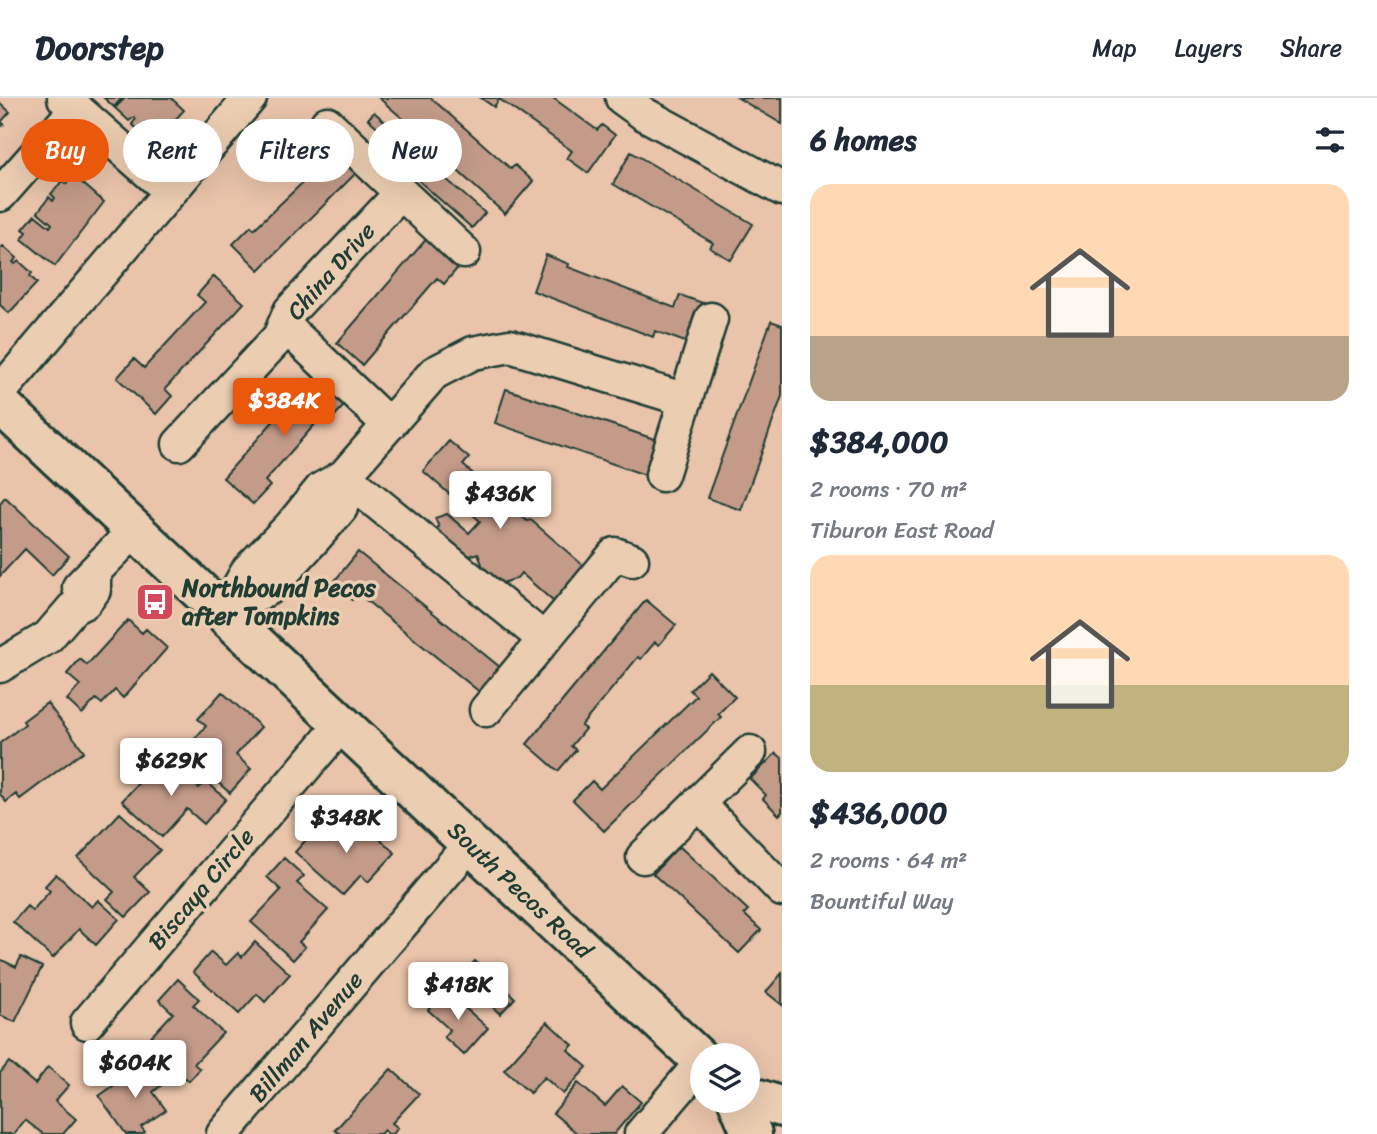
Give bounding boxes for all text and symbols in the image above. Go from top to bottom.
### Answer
text: Doorstep [35,19,164,77]
text: Map [1092,27,1137,69]
text: Layers [1175,27,1242,69]
text: Share [1280,27,1342,69]
text: 6 homes [810,113,917,167]
chip: Buy [21,119,109,182]
chip: Rent [123,119,222,182]
chip: Filters [236,119,354,182]
chip: New [368,119,462,182]
icon: filters [1311,121,1349,159]
street label: China Drive [276,212,386,330]
icon: home [1017,230,1143,356]
pin: $384K [235,378,333,438]
text: $384K [249,380,319,421]
text: $384,000 [810,415,948,469]
text: 2 rooms · 70 m² [810,469,968,510]
pin: $436K [451,472,549,531]
text: $436K [465,473,535,514]
text: Tiburon East Road [810,510,994,551]
place label: Northbound Pecos after Tompkins [181,567,377,637]
bus stop icon: Northbound Pecos after Tompkins [134,581,176,623]
icon: home [1017,601,1143,727]
pin: $629K [122,738,220,798]
text: $629K [136,740,206,781]
text: $436,000 [810,786,947,840]
pin: $348K [297,796,395,855]
text: $348K [311,797,381,838]
street label: South Pecos Road [437,811,604,970]
street label: Biscaya Circle [137,818,265,960]
text: 2 rooms · 64 m² [810,840,967,881]
text: Bountiful Way [810,881,953,922]
street label: Billman Avenue [238,962,374,1112]
pin: $418K [409,962,507,1022]
text: $418K [424,964,492,1005]
pin: $604K [86,1040,184,1100]
text: $604K [99,1042,171,1083]
map controls [690,1043,760,1113]
button: layers [690,1043,760,1113]

